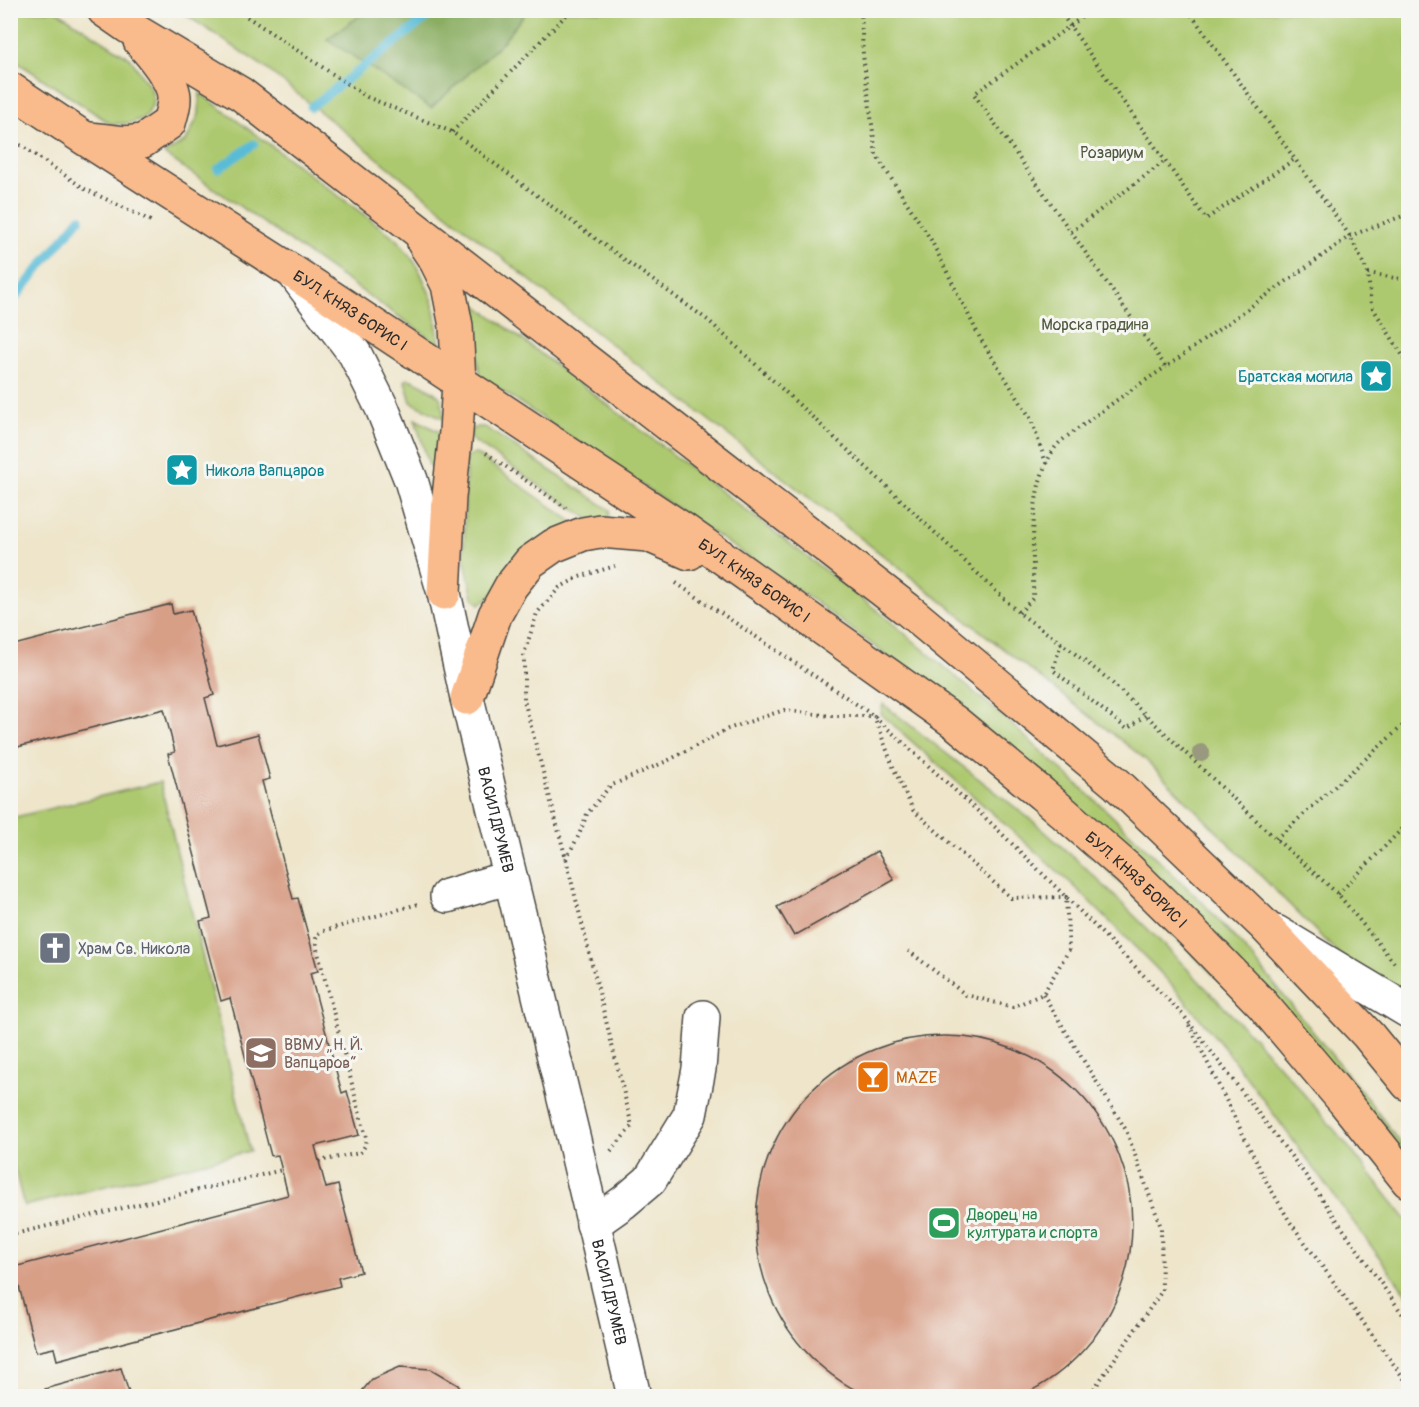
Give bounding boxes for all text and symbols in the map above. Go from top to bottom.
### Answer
park label: Розариум [1080,143,1144,163]
street label: БУЛ. КНЯЗ БОРИС I [289,266,411,356]
park label: Морска градина [1041,315,1149,335]
place icon: Братская могила [1358,358,1394,394]
place label: Братская могила [1238,367,1353,387]
place icon: Никола Вапцаров [164,452,200,488]
place label: Никола Вапцаров [205,461,325,481]
street label: БУЛ. КНЯЗ БОРИС I [694,534,814,628]
street label: ВАСИЛ ДРУМЕВ [473,765,518,875]
street label: БУЛ. КНЯЗ БОРИС I [1081,827,1191,933]
church icon: Храм Св. Никола [37,930,73,966]
place label: Храм Св. Никола [78,939,190,959]
school or university icon: ВВМУ „Н. Й. Вапцаров“ [243,1035,279,1071]
place label: ВВМУ „Н. Й. Вапцаров“ [284,1035,363,1073]
bar icon: MAZE [855,1059,891,1095]
place label: MAZE [896,1068,937,1088]
sports icon: Дворец на културата и спорта [926,1205,962,1241]
place label: Дворец на културата и спорта [966,1205,1098,1243]
street label: ВАСИЛ ДРУМЕВ [587,1237,631,1347]

